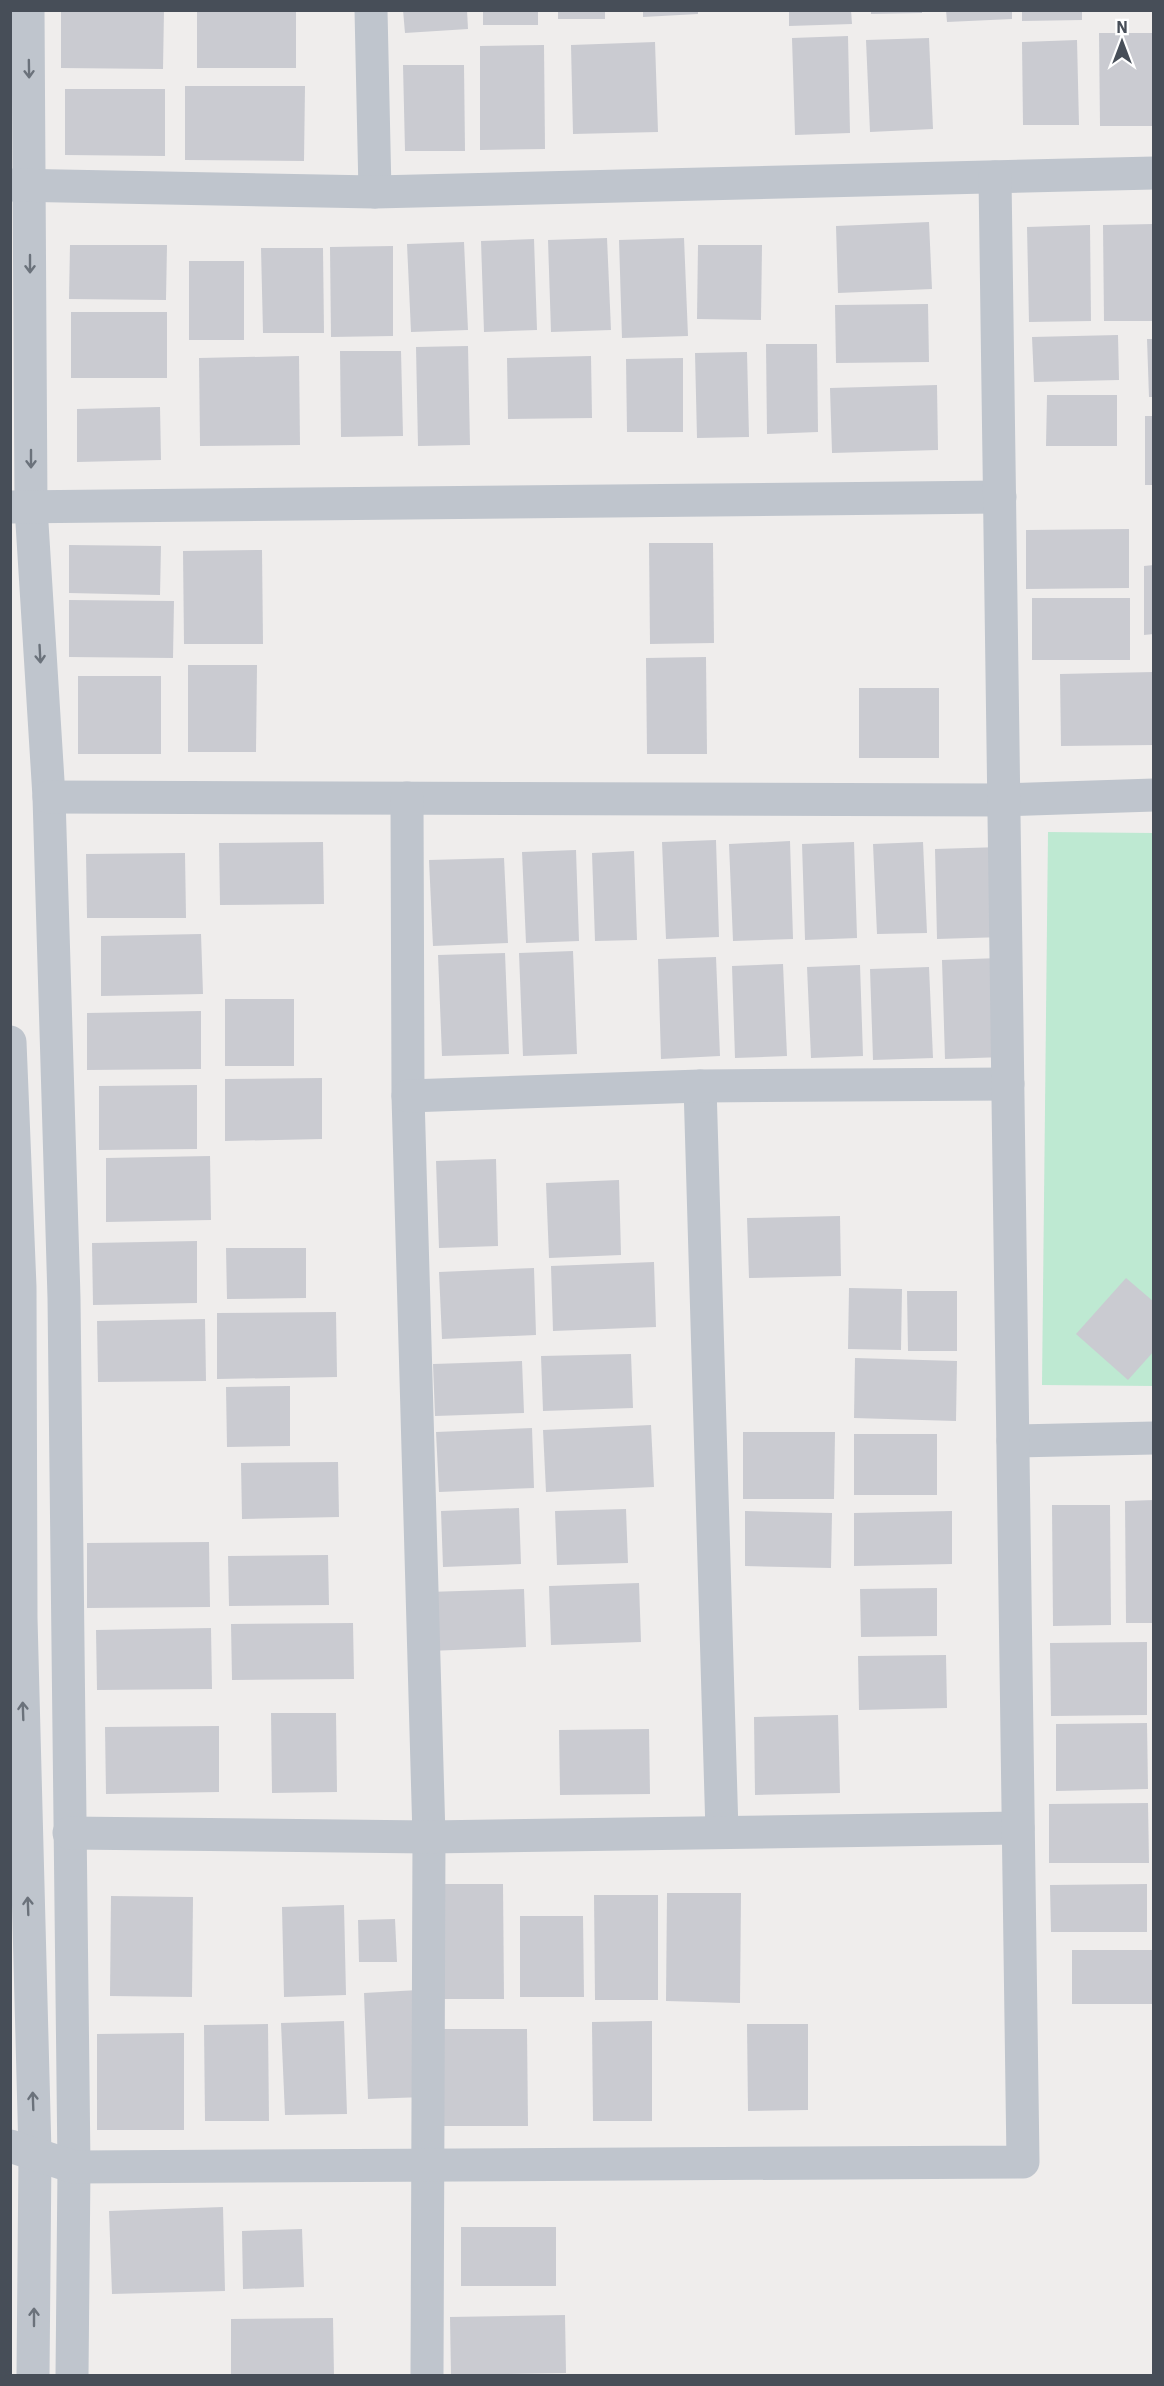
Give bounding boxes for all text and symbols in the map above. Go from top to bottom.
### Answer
north arrow [1092,12,1152,72]
text: N [1116,17,1128,37]
one-way arrow [23,58,35,78]
one-way arrow [24,253,36,273]
one-way arrow [25,448,37,468]
one-way arrow [35,643,46,663]
one-way arrow [17,1702,29,1722]
one-way arrow [22,1897,34,1917]
one-way arrow [27,2092,39,2112]
one-way arrow [28,2308,40,2328]

